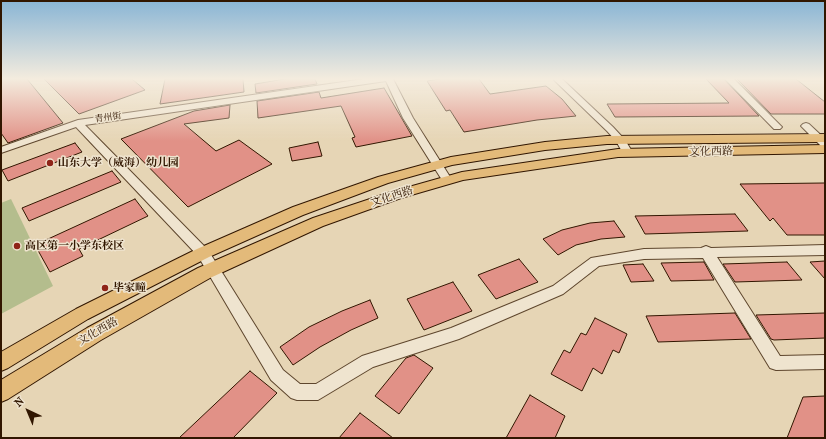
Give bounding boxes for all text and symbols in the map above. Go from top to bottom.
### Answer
street label: 青州街 [94,111,122,125]
street label: 文化西路 [689,145,733,159]
place label: 山东大学（威海）幼儿园 [58,156,179,170]
marker: 山东大学（威海）幼儿园 [45,158,55,168]
street label: 文化西路 [369,184,415,210]
place label: 高区第一小学东校区 [25,239,124,253]
marker: 高区第一小学东校区 [12,241,22,251]
place label: 毕家疃 [113,281,146,295]
marker: 毕家疃 [100,283,110,293]
street label: 文化西路 [76,315,120,349]
north arrow [8,391,48,431]
text: N [12,394,27,410]

